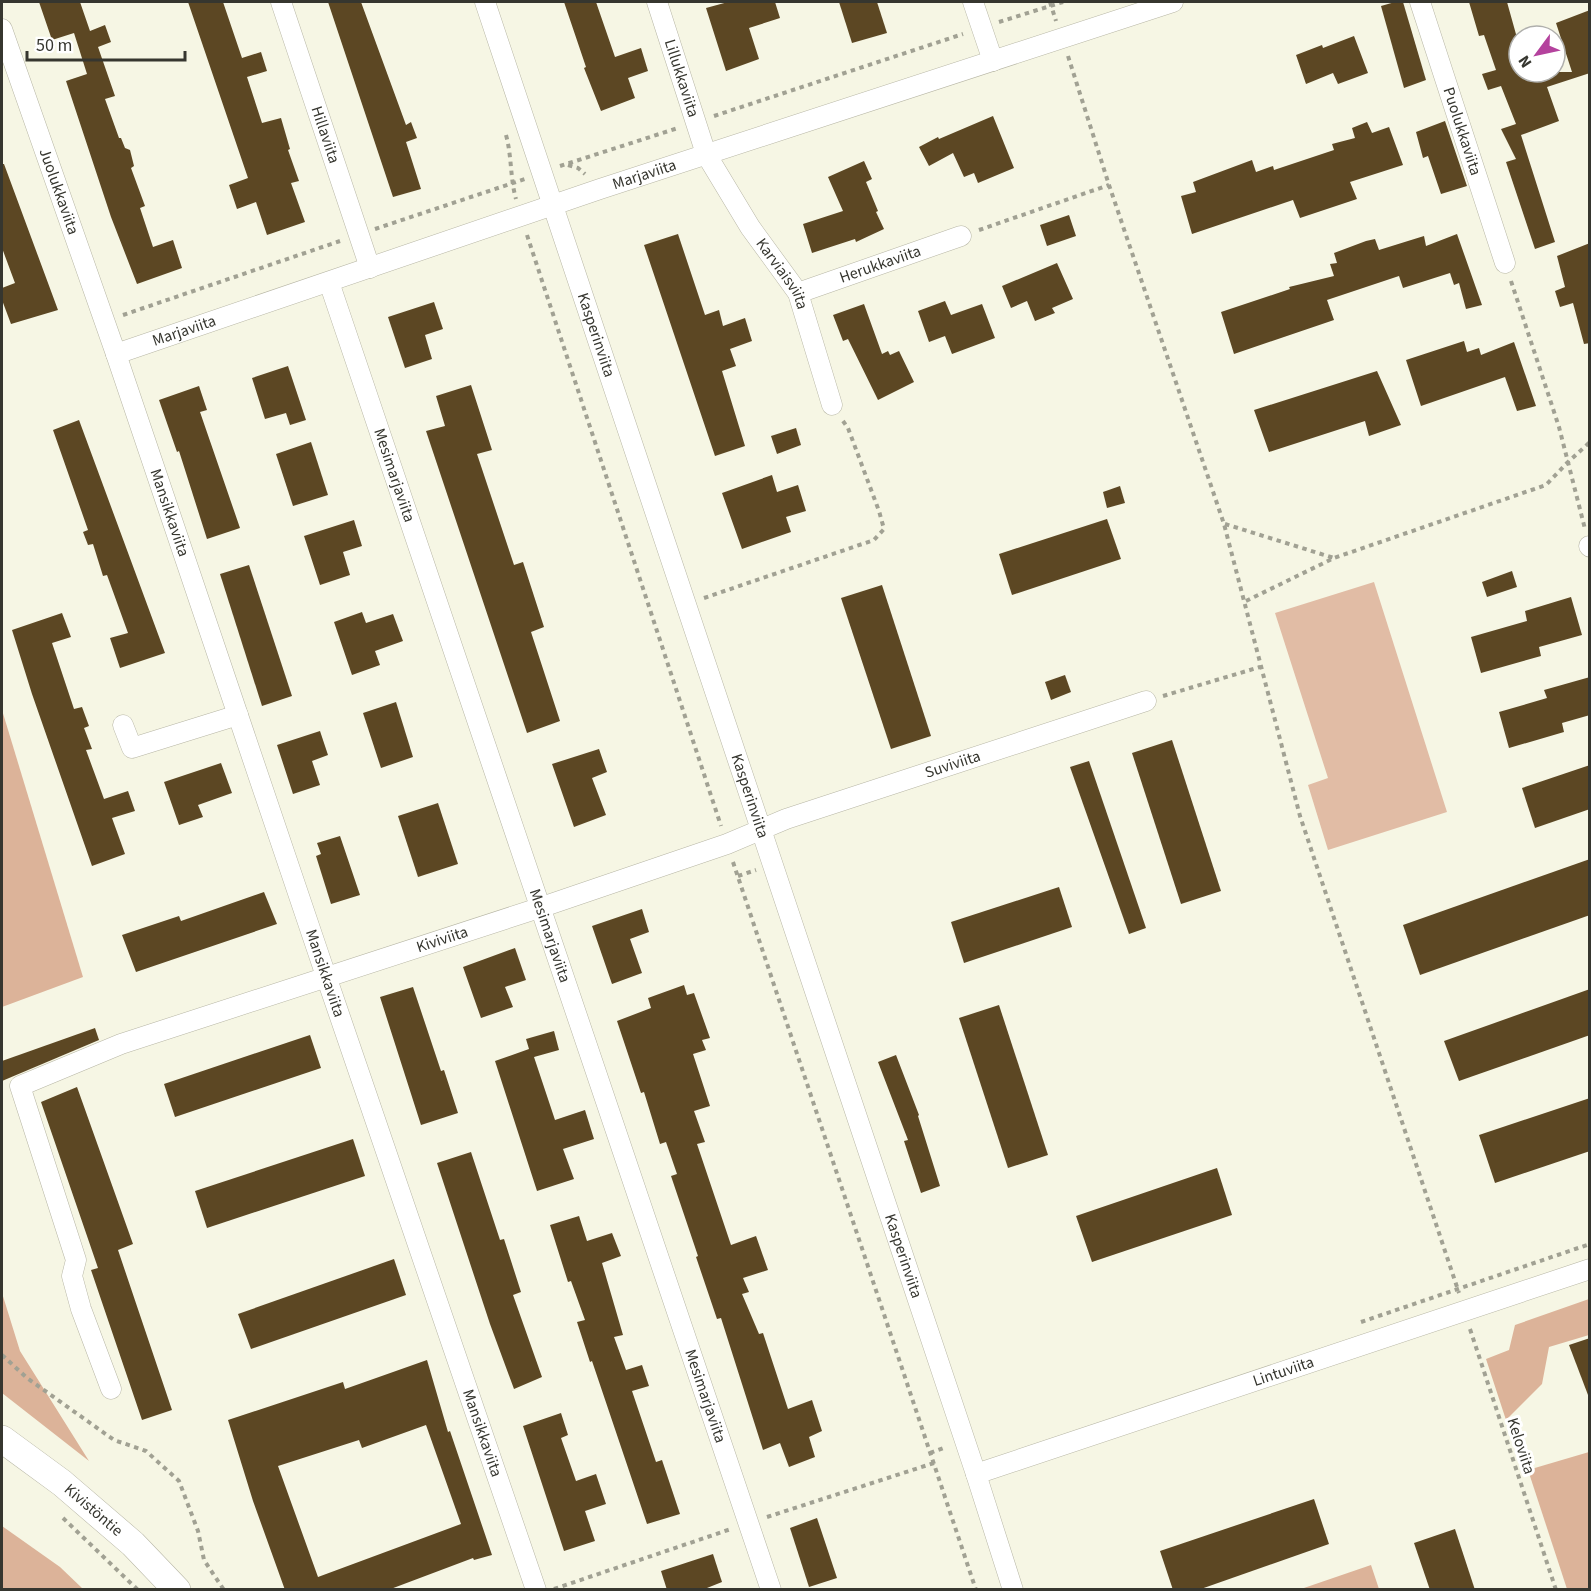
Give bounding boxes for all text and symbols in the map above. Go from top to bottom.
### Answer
scale bar [27,24,184,62]
north arrow [1507,24,1567,84]
text: 50 m [36,33,72,58]
street label: Lillukkaviita [659,36,704,120]
text: N [1513,51,1537,72]
street label: Puolukkaviita [1437,84,1487,178]
street label: Hillaviita [306,103,345,166]
street label: Juolukkaviita [34,145,84,237]
street label: Marjaviita [610,154,679,195]
street label: Karviaisviita [751,234,813,312]
street label: Herukkaviita [836,240,924,289]
street label: Kasperinviita [572,290,620,380]
street label: Marjaviita [149,310,219,352]
street label: Mesimarjaviita [368,425,420,525]
street label: Mansikkaviita [145,466,195,560]
street label: Suviviita [922,745,983,784]
street label: Kasperinviita [726,751,774,841]
street label: Mesimarjaviita [524,886,576,985]
street label: Kiviviita [413,921,471,958]
street label: Mansikkaviita [300,926,350,1020]
street label: Kasperinviita [879,1211,928,1301]
street label: Mesimarjaviita [679,1346,732,1446]
street label: Lintuviita [1250,1351,1317,1392]
street label: Mansikkaviita [457,1386,508,1480]
street label: Keloviita [1502,1415,1540,1477]
street label: Kivistöntie [59,1479,128,1542]

